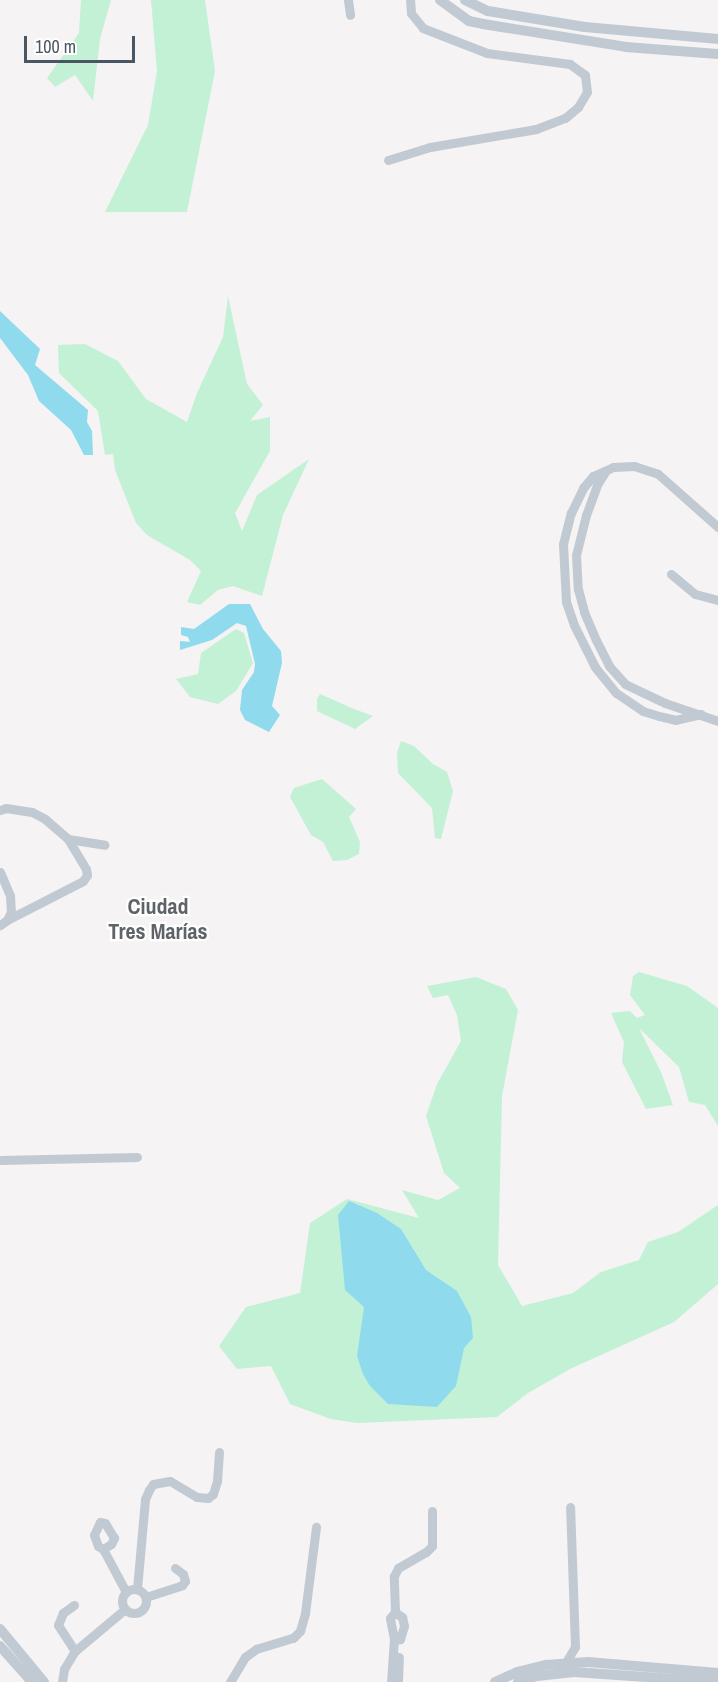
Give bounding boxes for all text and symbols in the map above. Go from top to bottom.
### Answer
scale bar [27,24,138,62]
text: 100 m [35,34,76,59]
district label: Ciudad Tres Marías [108,893,208,944]

